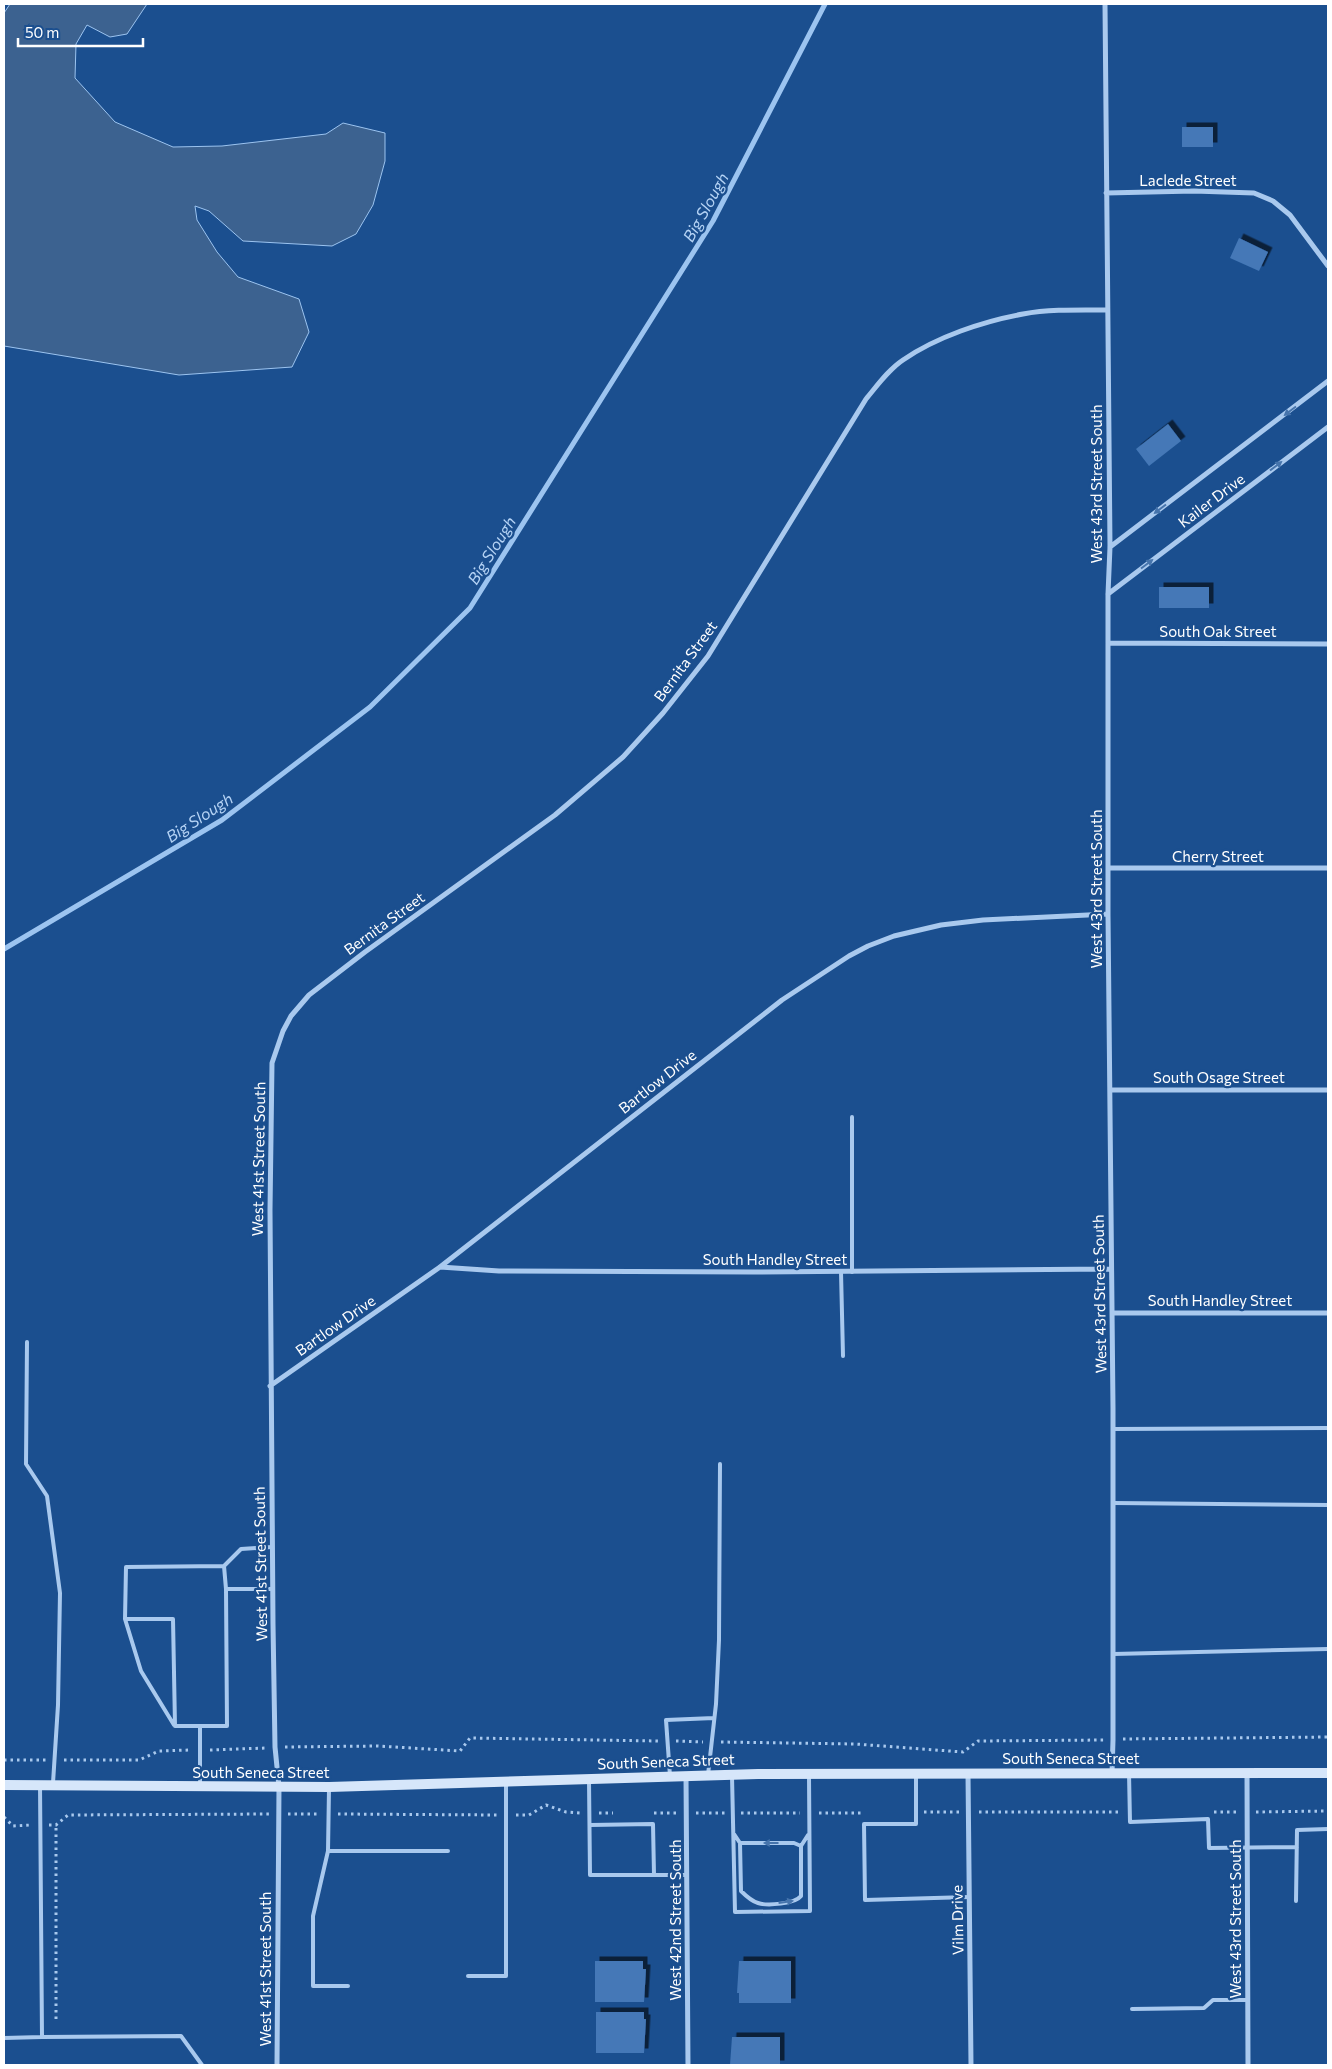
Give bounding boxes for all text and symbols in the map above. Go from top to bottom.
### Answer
scale bar [18,15,142,47]
text: 50 m [25,23,59,41]
water label: Big Slough [678,169,732,245]
street label: Laclede Street [1139,171,1237,189]
street label: West 43rd Street South [1087,405,1105,563]
one-way arrow [1284,405,1297,416]
one-way arrow [1269,461,1282,472]
street label: Kailer Drive [1174,469,1248,531]
one-way arrow [1153,504,1167,514]
water label: Big Slough [463,513,519,587]
one-way arrow [1140,559,1153,570]
street label: Bernita Street [650,617,720,705]
street label: South Oak Street [1159,622,1277,640]
water label: Big Slough [162,788,236,846]
street label: West 43rd Street South [1087,810,1105,968]
street label: Cherry Street [1172,847,1264,865]
street label: Bernita Street [340,888,428,958]
street label: Bartlow Drive [615,1045,699,1117]
street label: South Osage Street [1153,1068,1285,1086]
street label: West 41st Street South [248,1081,268,1237]
street label: West 43rd Street South [1089,1214,1109,1374]
street label: South Handley Street [703,1250,847,1268]
street label: Bartlow Drive [292,1291,378,1359]
street label: South Handley Street [1148,1291,1292,1309]
street label: West 41st Street South [250,1486,270,1642]
street label: South Seneca Street [1002,1749,1140,1767]
street label: South Seneca Street [597,1750,735,1772]
street label: South Seneca Street [192,1763,330,1781]
street label: West 42nd Street South [666,1839,684,2001]
one-way arrow [763,1839,779,1847]
street label: West 43rd Street South [1226,1840,1244,1998]
street label: Vilm Drive [947,1885,967,1955]
street label: West 41st Street South [256,1892,274,2046]
one-way arrow [778,1898,794,1906]

